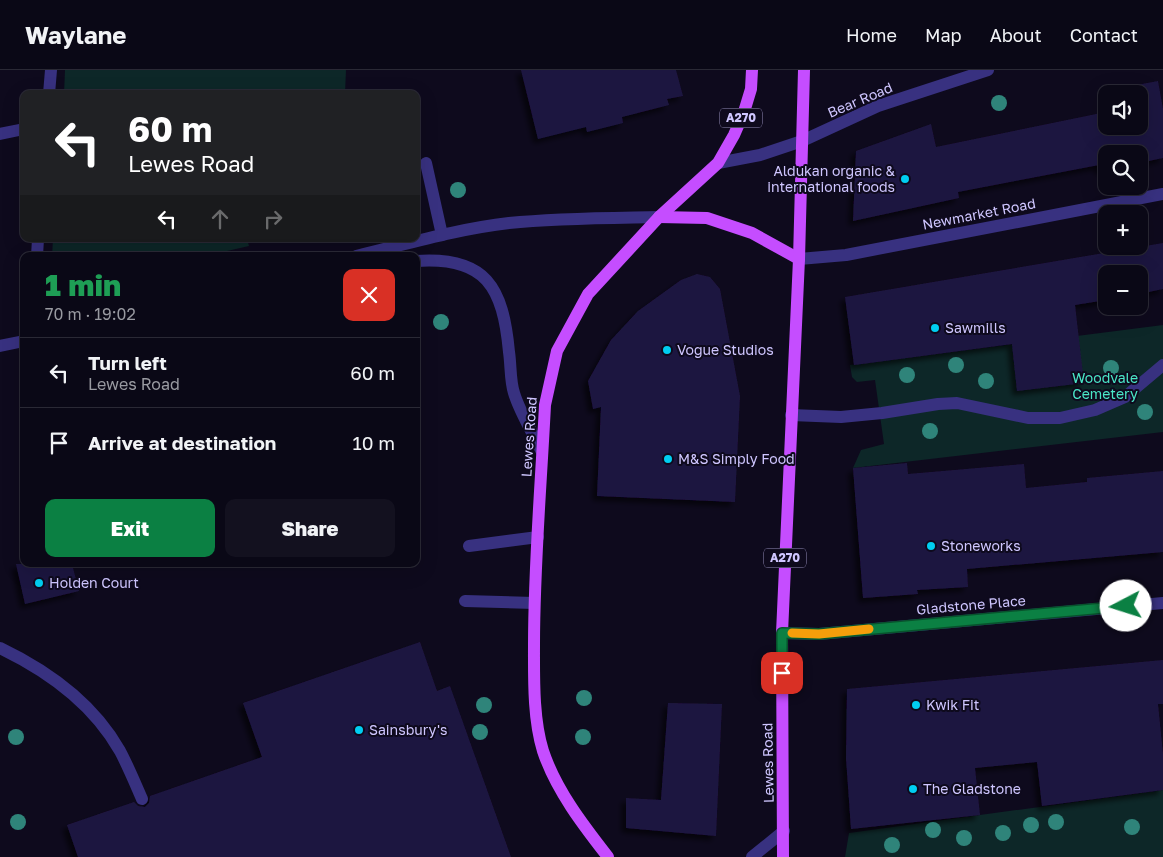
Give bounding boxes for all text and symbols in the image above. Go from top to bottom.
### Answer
text: Waylane [25,20,126,49]
text: Home [846,24,897,46]
text: Map [925,24,962,46]
text: About [990,24,1042,46]
text: Contact [1070,24,1138,46]
street label: Bear Road [825,78,895,121]
map controls [1098,85,1148,315]
button: sound [1098,85,1148,135]
text: 60 m [128,108,212,150]
road number: A270 [720,108,762,128]
icon: left [45,110,110,175]
button: search [1098,145,1148,195]
text: Lewes Road [128,150,254,177]
place label: Aldukan organic & international foods [767,162,896,195]
marker: Aldukan organic & international foods [899,173,911,185]
street label: Newmarket Road [921,194,1037,233]
icon: left [153,205,181,233]
icon: ahead [206,205,234,233]
icon: right [259,205,287,233]
button: + [1098,205,1148,255]
button: − [1098,265,1148,315]
text: 1 min [45,267,121,303]
button: close [343,269,395,321]
text: 70 m · 19:02 [45,304,136,324]
place label: Sawmills [945,319,1006,336]
marker: Sawmills [929,322,941,334]
place label: Vogue Studios [677,341,774,358]
marker: Vogue Studios [661,344,673,356]
text: Turn left [88,351,167,374]
icon: left [45,359,73,387]
text: 60 m [350,361,395,384]
park label: Woodvale Cemetery [1072,369,1138,402]
text: Lewes Road [88,374,180,394]
street label: Lewes Road [517,396,540,478]
icon: arrive [45,429,73,457]
text: Arrive at destination [88,431,276,454]
text: 10 m [352,431,395,454]
place label: M&S Simply Food [678,450,795,467]
marker: M&S Simply Food [662,453,674,465]
button: Exit [45,499,215,557]
button: Share [225,499,395,557]
place label: Stoneworks [941,537,1021,554]
marker: Stoneworks [925,540,937,552]
road number: A270 [764,548,806,568]
place label: Holden Court [49,574,139,591]
marker: Holden Court [33,577,45,589]
position arrow [1099,579,1151,631]
street label: Gladstone Place [916,591,1026,618]
pin [761,652,803,694]
icon: arrive [768,659,796,687]
place label: Kwik Fit [926,696,979,713]
marker: Kwik Fit [910,699,922,711]
place label: Sainsbury's [369,721,448,738]
street label: Lewes Road [758,723,777,803]
marker: Sainsbury's [353,724,365,736]
place label: The Gladstone [923,780,1021,797]
marker: The Gladstone [907,783,919,795]

